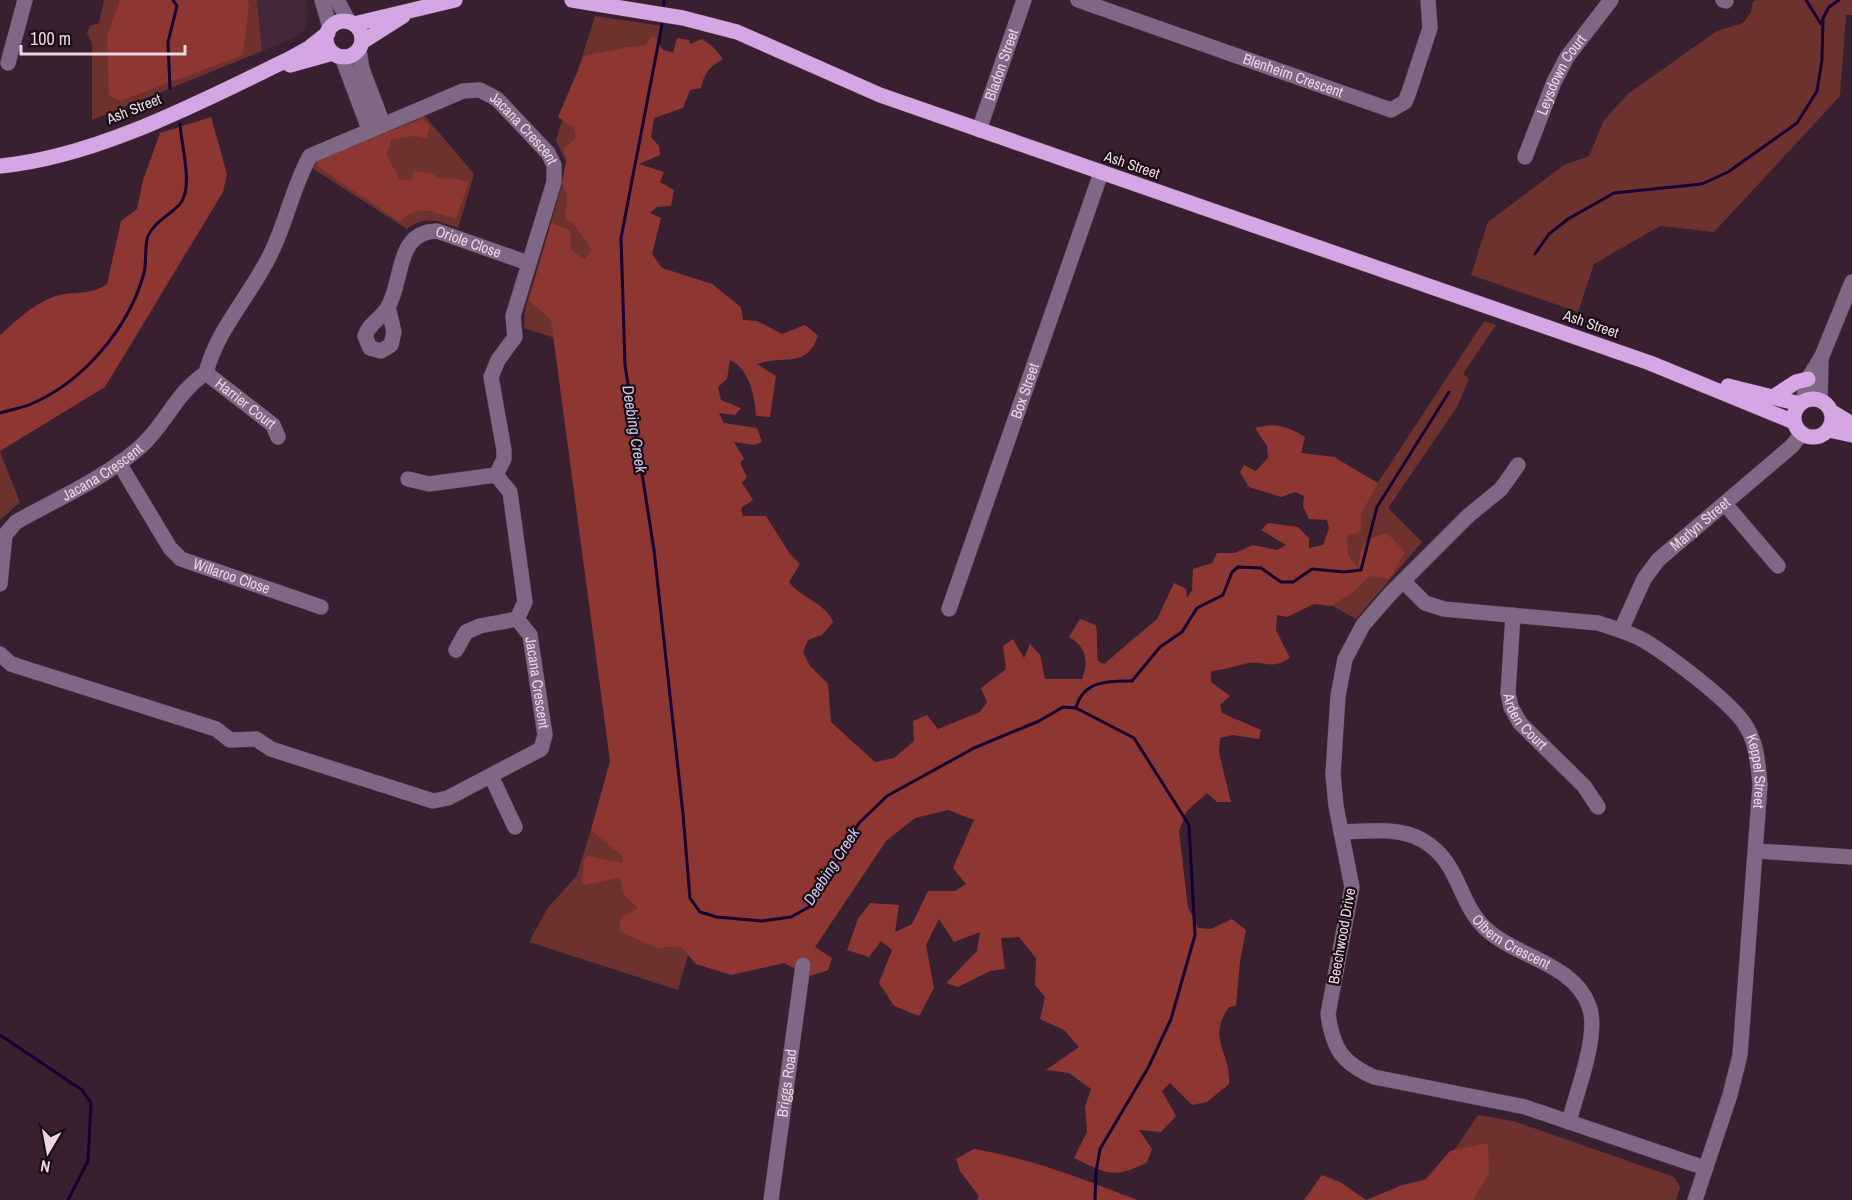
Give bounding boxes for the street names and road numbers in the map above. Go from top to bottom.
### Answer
street label: Bladon Street [979,25,1023,103]
street label: Leysdown Court [1531,29,1591,118]
street label: Blenheim Crescent [1240,48,1347,103]
street label: Jacana Crescent [487,86,563,168]
street label: Ash Street [102,88,165,129]
street label: Ash Street [1101,145,1163,184]
street label: Oriole Close [433,220,505,263]
street label: Ash Street [1560,304,1622,343]
street label: Box Street [1005,360,1044,421]
street label: Harrier Court [211,373,281,434]
street label: Jacana Crescent [58,438,148,506]
street label: Marlyn Street [1665,492,1735,555]
street label: Willaroo Close [190,553,273,599]
street label: Jacana Crescent [520,635,555,730]
street label: Arden Court [1498,690,1553,755]
street label: Keppel Street [1741,731,1771,810]
street label: Beechwood Drive [1323,886,1360,986]
street label: Olbern Crescent [1467,910,1555,974]
street label: Briggs Road [771,1048,801,1118]

